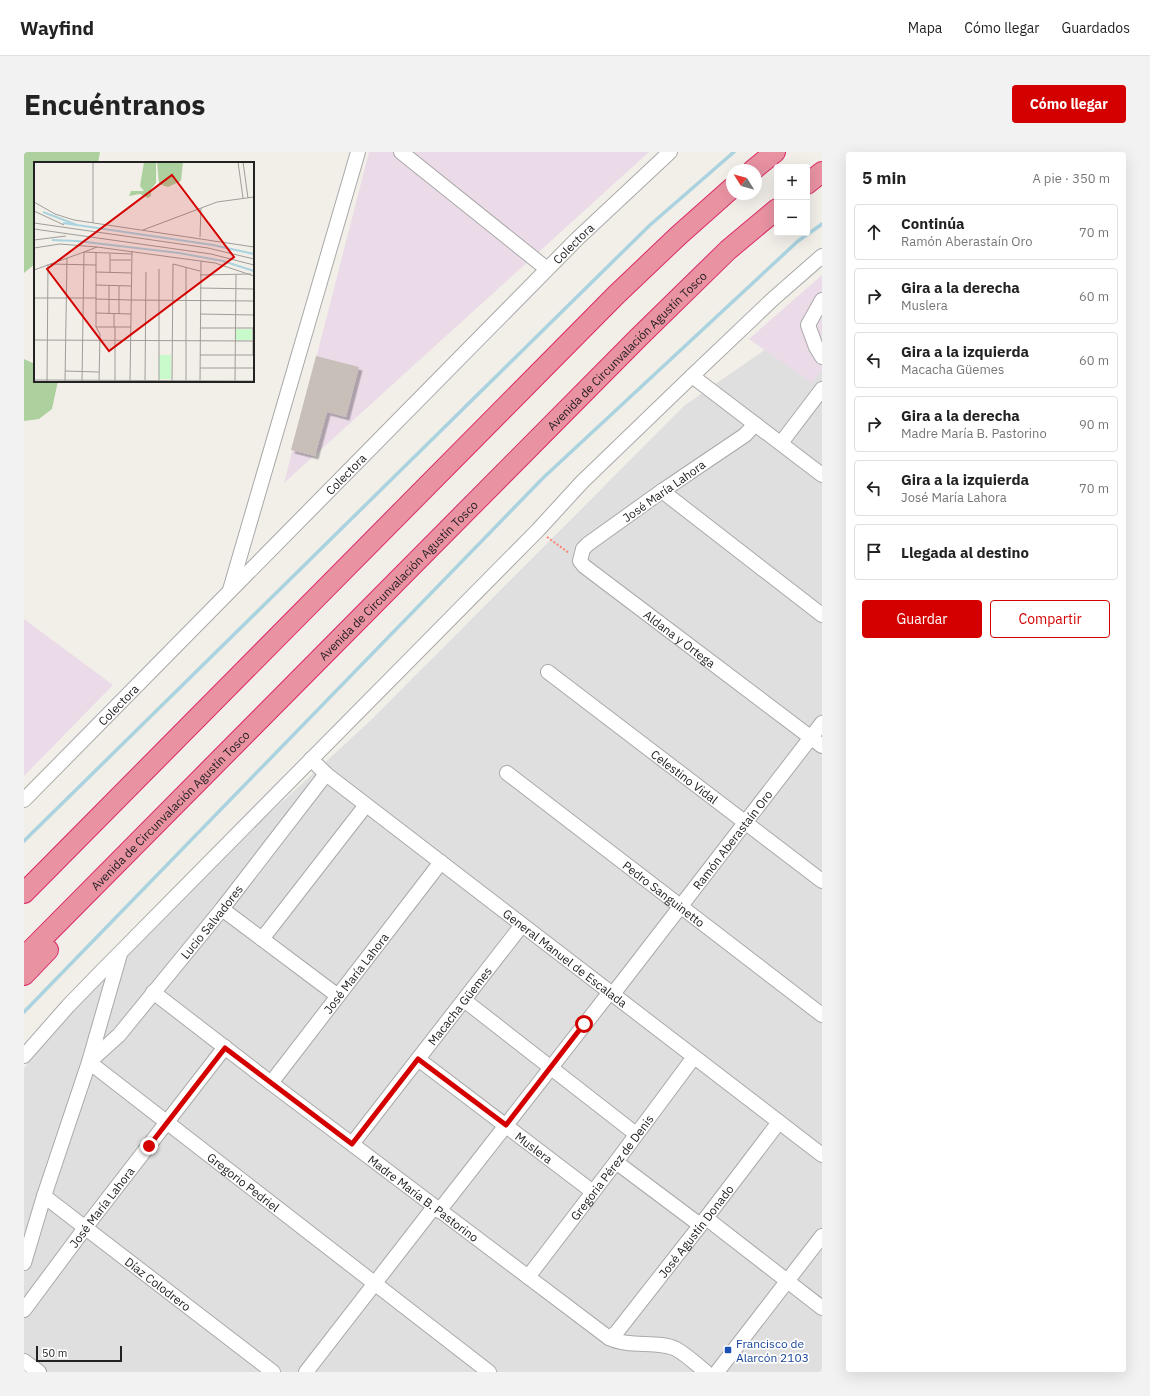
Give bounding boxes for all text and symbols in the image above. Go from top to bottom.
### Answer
text: Wayfind [20,16,94,40]
text: Mapa [908,19,942,37]
text: Cómo llegar [964,19,1039,37]
text: Guardados [1061,19,1130,37]
button: Cómo llegar [1012,85,1126,123]
text: Encuéntranos [24,86,205,123]
inset map [34,162,254,382]
north arrow [726,164,762,200]
map controls [774,164,810,236]
button: + [774,164,810,200]
text: 5 min [862,167,906,189]
text: A pie · 350 m [1032,170,1110,187]
button: − [774,200,810,236]
text: Continúa [901,214,965,233]
street label: Colectora [549,219,597,267]
icon: ahead [863,221,885,243]
text: 70 m [1079,224,1109,241]
text: Ramón Aberastaín Oro [901,233,1033,250]
street label: Avenida de Circunvalación Agustín Tosco [544,268,710,433]
text: Gira a la derecha [901,278,1020,297]
icon: right [863,285,885,307]
text: 60 m [1079,288,1109,305]
text: Muslera [901,297,948,314]
text: Gira a la izquierda [901,342,1029,361]
icon: left [863,349,885,371]
text: 60 m [1079,352,1109,369]
text: Macacha Güemes [901,361,1004,378]
text: Gira a la derecha [901,406,1020,425]
icon: right [863,413,885,435]
text: 90 m [1079,416,1109,433]
text: Madre María B. Pastorino [901,425,1047,442]
street label: Colectora [322,450,369,498]
street label: José María Lahora [620,457,709,525]
text: Gira a la izquierda [901,470,1029,489]
icon: left [863,477,885,499]
text: 70 m [1079,480,1109,497]
text: José María Lahora [901,489,1007,506]
street label: Avenida de Circunvalación Agustín Tosco [315,497,481,663]
icon: arrive [863,541,885,563]
text: Llegada al destino [901,543,1029,562]
button: Guardar [862,600,982,638]
button: Compartir [990,600,1110,638]
street label: Aldana y Ortega [641,607,719,671]
street label: Colectora [95,680,142,728]
street label: Avenida de Circunvalación Agustín Tosco [87,727,252,893]
street label: Celestino Vidal [648,746,721,807]
street label: Ramón Aberastaín Oro [689,787,775,892]
street label: Pedro Sanguinetto [620,857,708,930]
street label: Lucio Salvadores [177,881,246,962]
street label: General Manuel de Escalada [500,905,631,1011]
street label: José María Lahora [320,929,392,1016]
street label: Macacha Güemes [424,963,495,1048]
route start [575,1015,593,1033]
street label: Gregoria Pérez de Denis [567,1111,656,1223]
street label: Muslera [513,1128,556,1167]
route end [140,1137,158,1155]
street label: Gregorio Pedriel [205,1149,283,1214]
street label: Madre María B. Pastorino [365,1151,482,1245]
street label: José María Lahora [66,1163,138,1250]
street label: José Agustín Donado [655,1181,736,1280]
street label: Díaz Colodrero [122,1254,194,1314]
place label: Francisco de Alarcón 2103 [736,1336,809,1365]
scale bar [36,1344,122,1363]
marker: Francisco de Alarcón 2103 [723,1345,733,1355]
text: 50 m [42,1346,67,1360]

